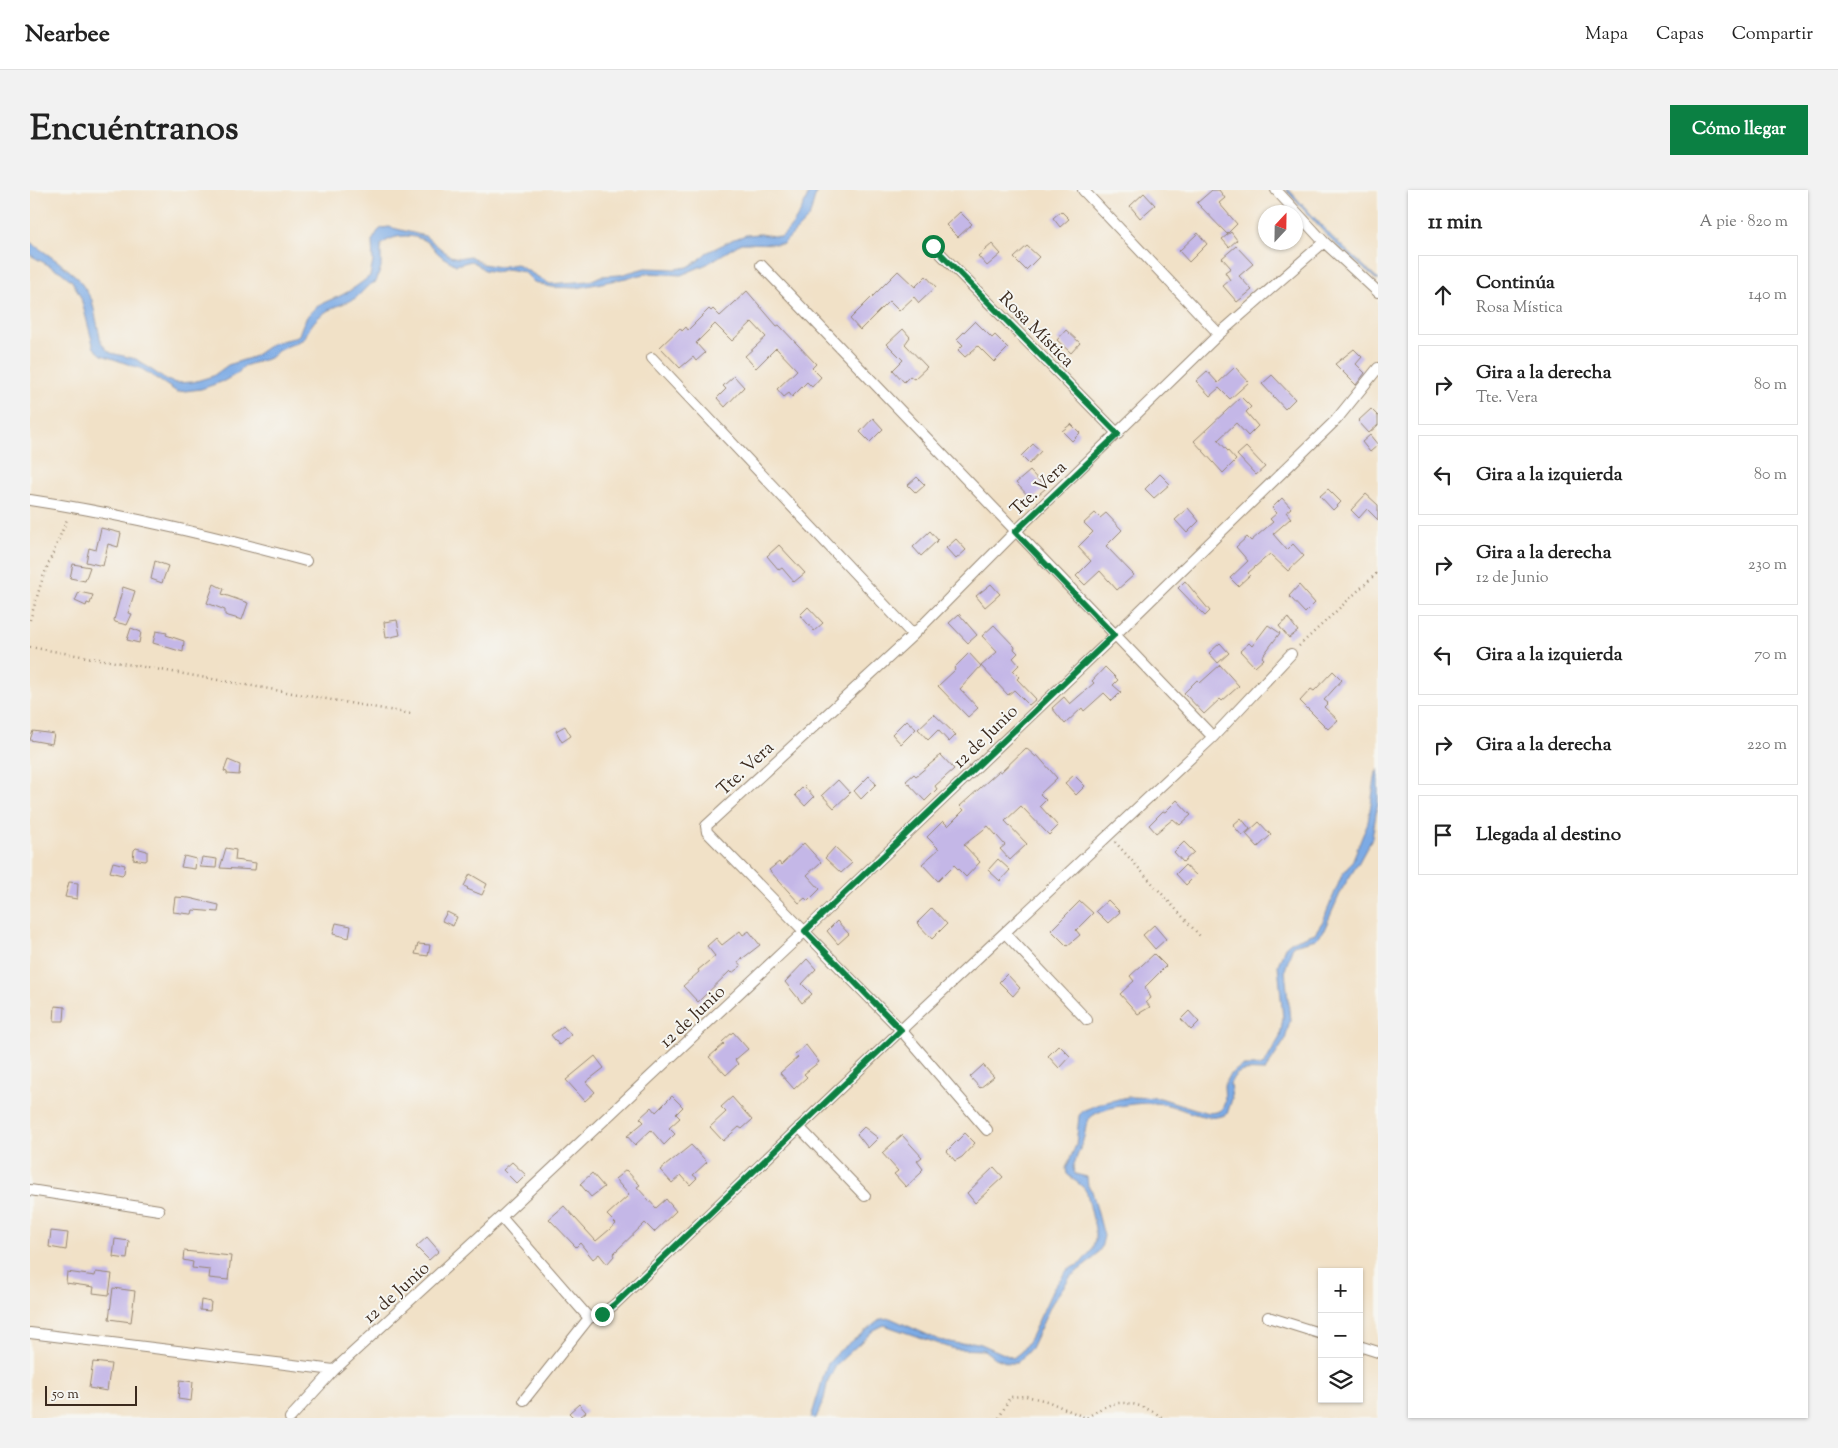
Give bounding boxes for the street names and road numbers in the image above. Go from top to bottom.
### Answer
street label: Rosa Mística [992,287,1079,374]
street label: Tte. Vera [1005,456,1073,523]
street label: 12 de Junio [948,700,1025,775]
street label: Tte. Vera [712,736,781,803]
street label: 12 de Junio [655,980,732,1055]
street label: 12 de Junio [358,1256,437,1330]

